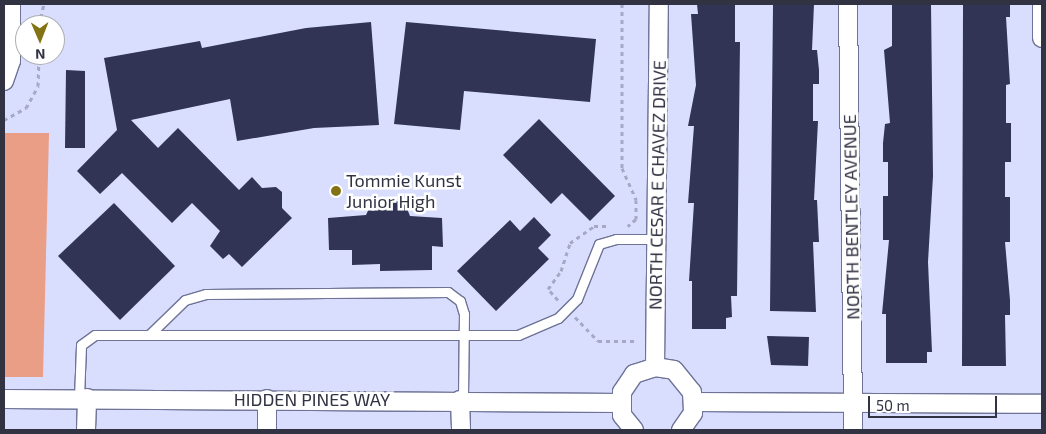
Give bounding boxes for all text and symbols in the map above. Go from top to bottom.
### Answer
north arrow [15,15,65,65]
text: N [35,46,45,63]
street label: NORTH CESAR E CHAVEZ DRIVE [644,60,670,310]
street label: NORTH BENTLEY AVENUE [838,114,864,320]
place label: Tommie Kunst Junior High [346,170,462,212]
marker: Tommie Kunst Junior High [330,185,342,197]
scale bar [871,386,1000,418]
street label: HIDDEN PINES WAY [234,388,390,410]
text: 50 m [876,396,910,414]

